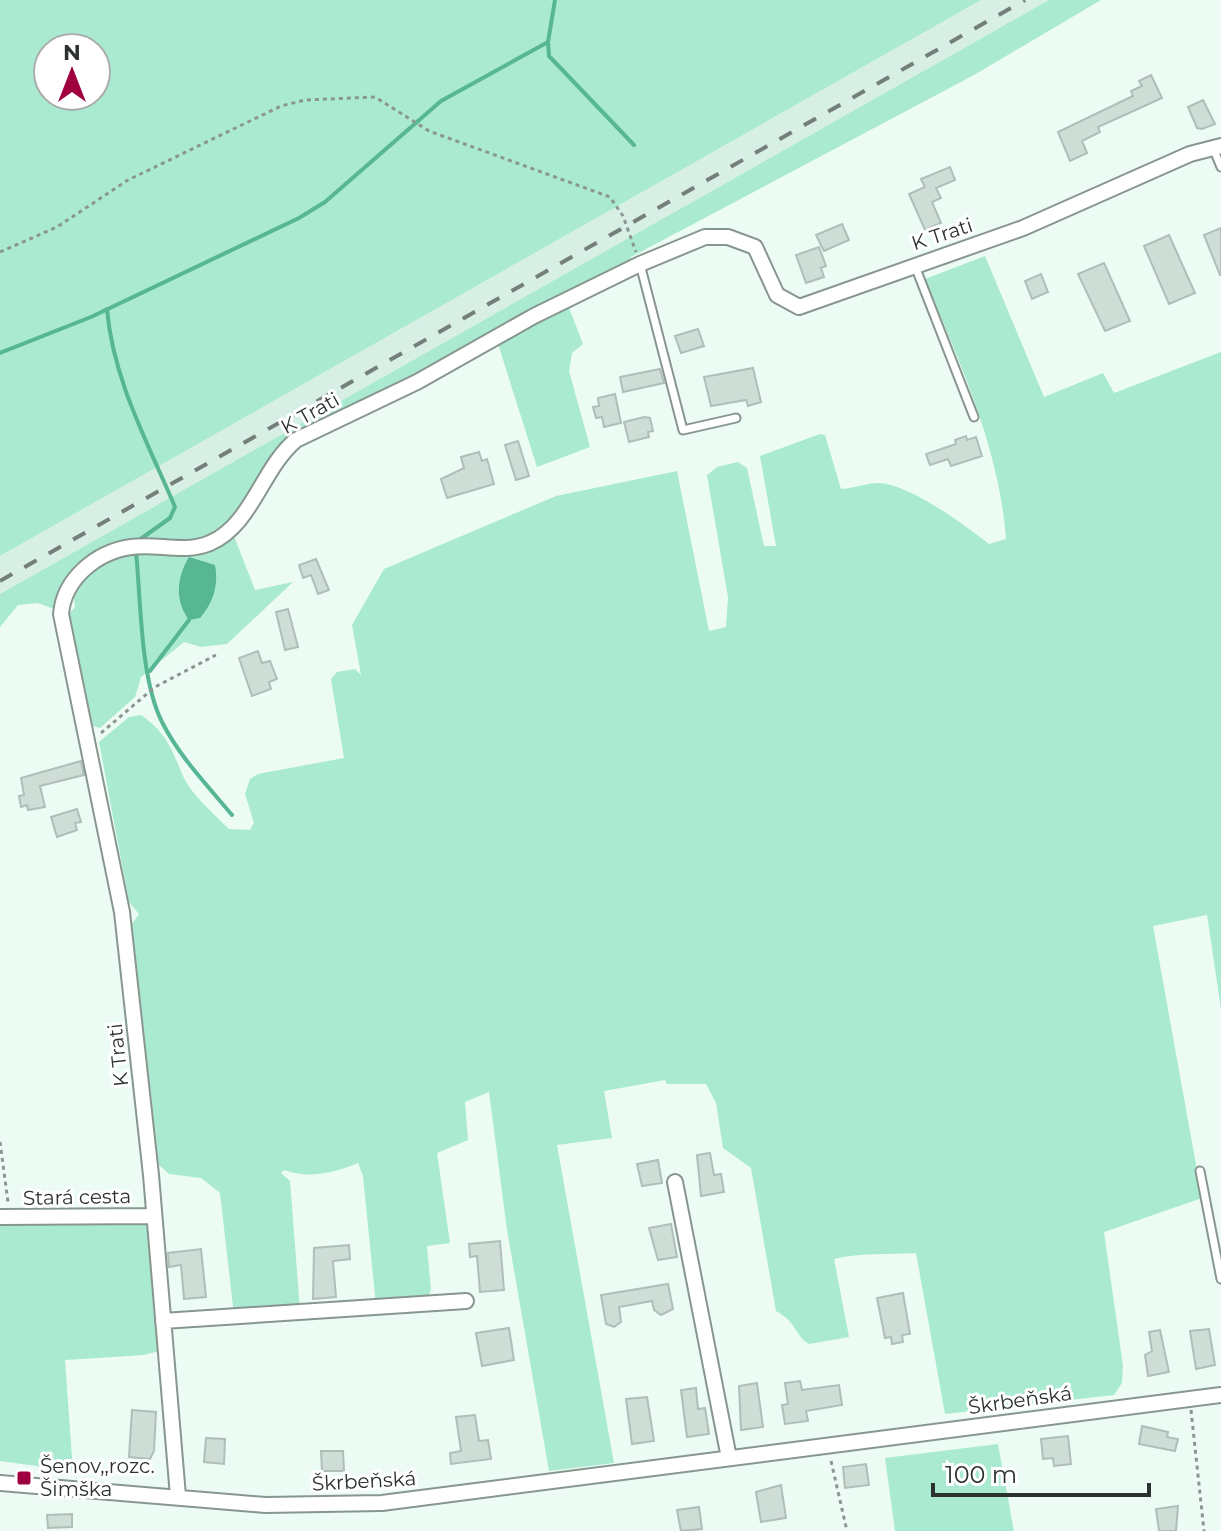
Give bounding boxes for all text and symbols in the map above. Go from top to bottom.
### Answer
north arrow [32,32,112,112]
text: N [63,39,81,66]
street label: K Trati [908,213,976,255]
street label: K Trati [277,387,343,439]
street label: K Trati [103,1022,133,1088]
street label: Stará cesta [23,1184,131,1210]
street label: Škrbeňská [967,1381,1073,1419]
scale bar [933,1447,1149,1497]
place label: Šenov,,rozc. Šimška [40,1454,155,1501]
text: 100 m [945,1460,1017,1489]
street label: Škrbeňská [311,1466,417,1496]
marker: Šenov,,rozc. Šimška [15,1469,33,1487]

